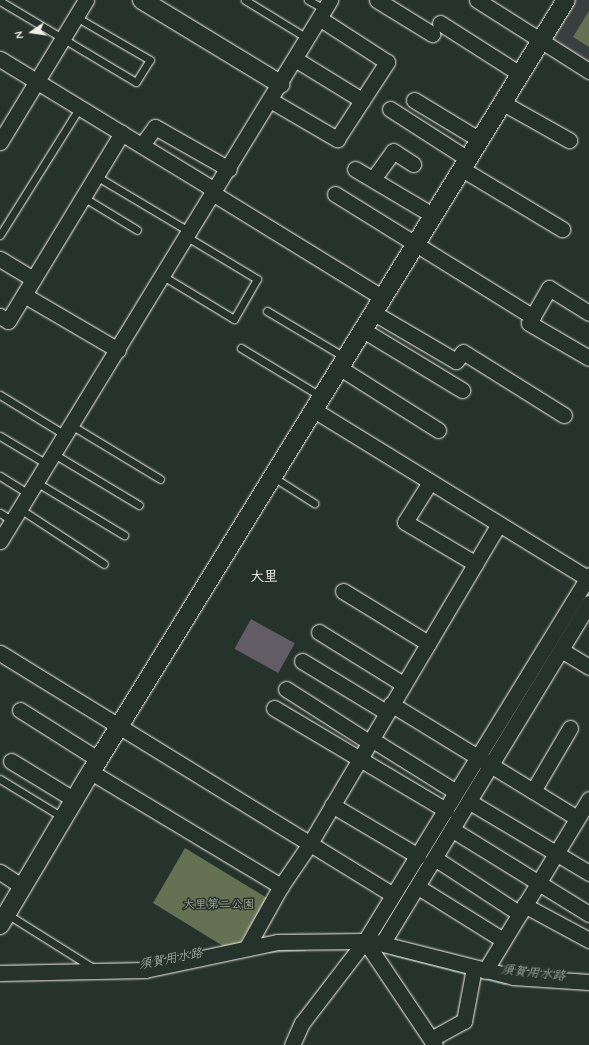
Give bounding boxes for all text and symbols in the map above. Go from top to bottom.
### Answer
north arrow [12,12,52,52]
text: N [13,30,28,40]
district label: 大里 [250,569,278,585]
park label: 大里第二公園 [183,899,255,913]
water label: 須賀用水路 [138,946,204,974]
water label: 須賀用水路 [500,963,566,985]

